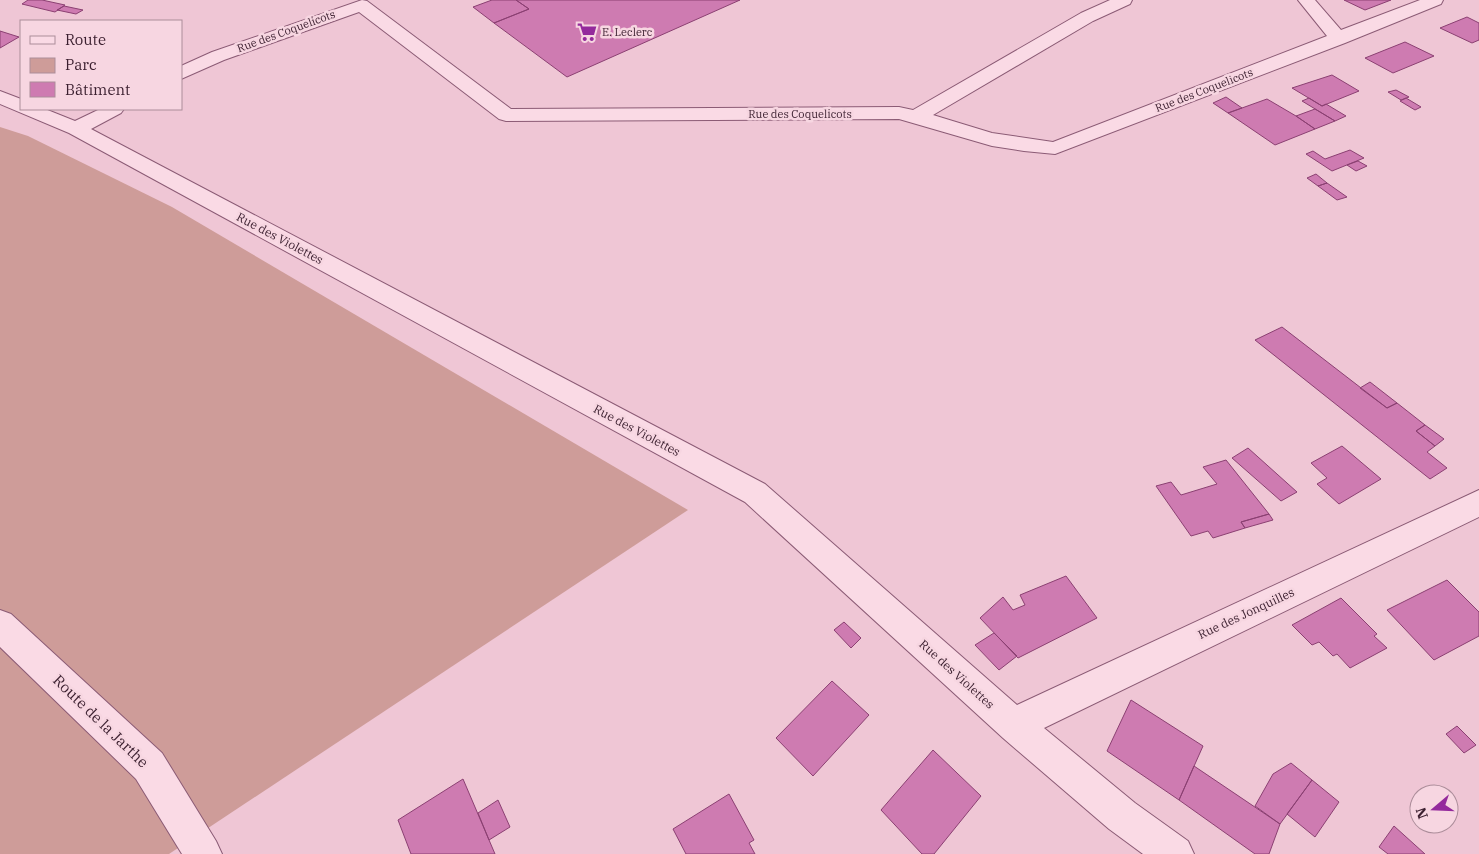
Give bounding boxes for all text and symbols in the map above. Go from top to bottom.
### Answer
street label: Rue des Coquelicots [235,7,337,55]
legend [20,20,182,110]
supermarket icon: E. Leclerc [576,21,598,43]
place label: E. Leclerc [602,25,653,39]
text: Route [65,30,106,49]
text: Parc [65,55,97,74]
street label: Rue des Coquelicots [1153,65,1255,115]
text: Bâtiment [65,80,130,99]
street label: Rue des Coquelicots [748,107,852,121]
street label: Rue des Violettes [234,209,326,267]
street label: Rue des Violettes [591,401,683,459]
street label: Rue des Jonquilles [1195,584,1297,642]
street label: Rue des Violettes [916,636,998,712]
street label: Route de la Jarthe [49,671,153,771]
north arrow [1409,784,1459,834]
text: N [1411,805,1432,821]

